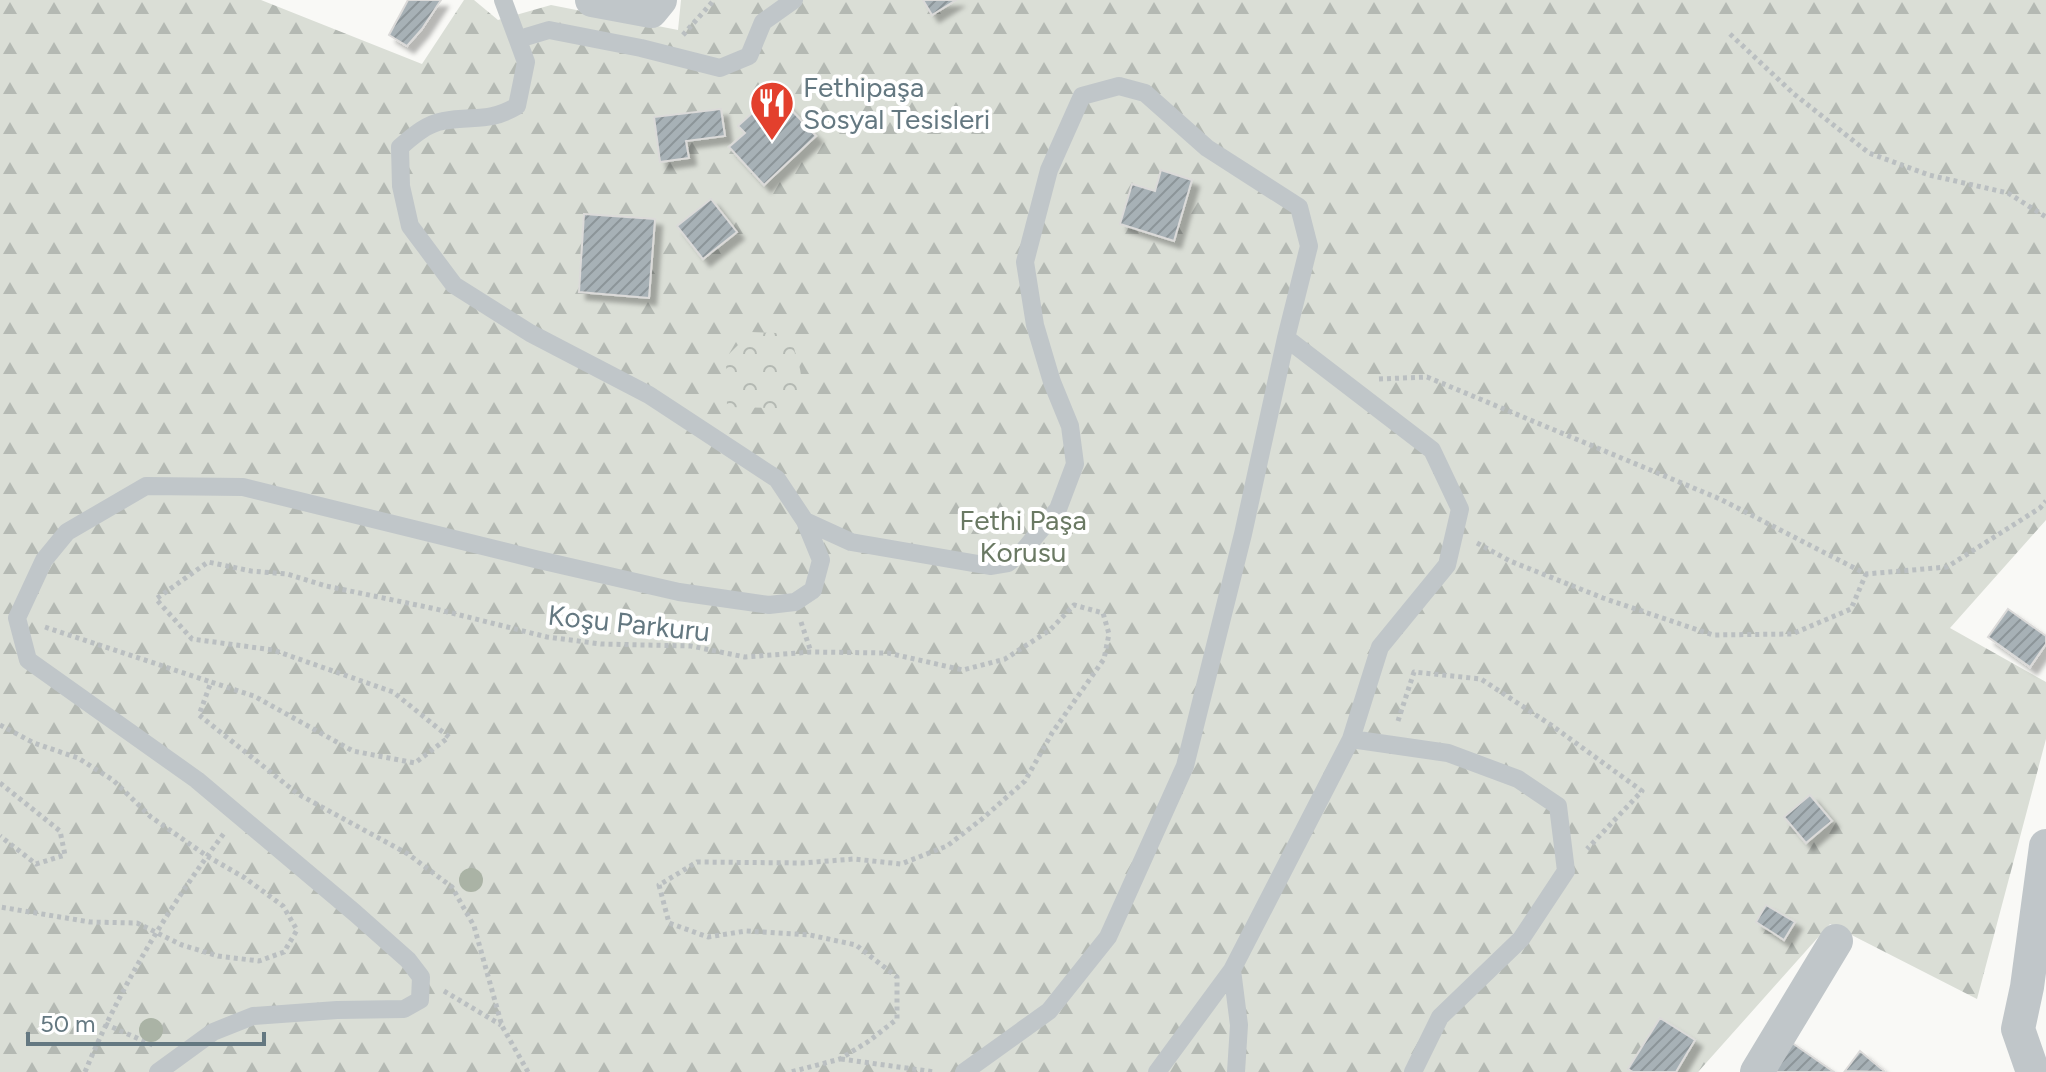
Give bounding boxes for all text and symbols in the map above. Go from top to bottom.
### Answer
place label: Fethipaşa Sosyal Tesisleri [803,70,990,136]
restaurant icon: Fethipaşa Sosyal Tesisleri [748,79,796,142]
park label: Fethi Paşa Korusu [959,503,1087,569]
street label: Koşu Parkuru [546,598,712,648]
scale bar [28,996,264,1046]
text: 50 m [40,1009,96,1038]

